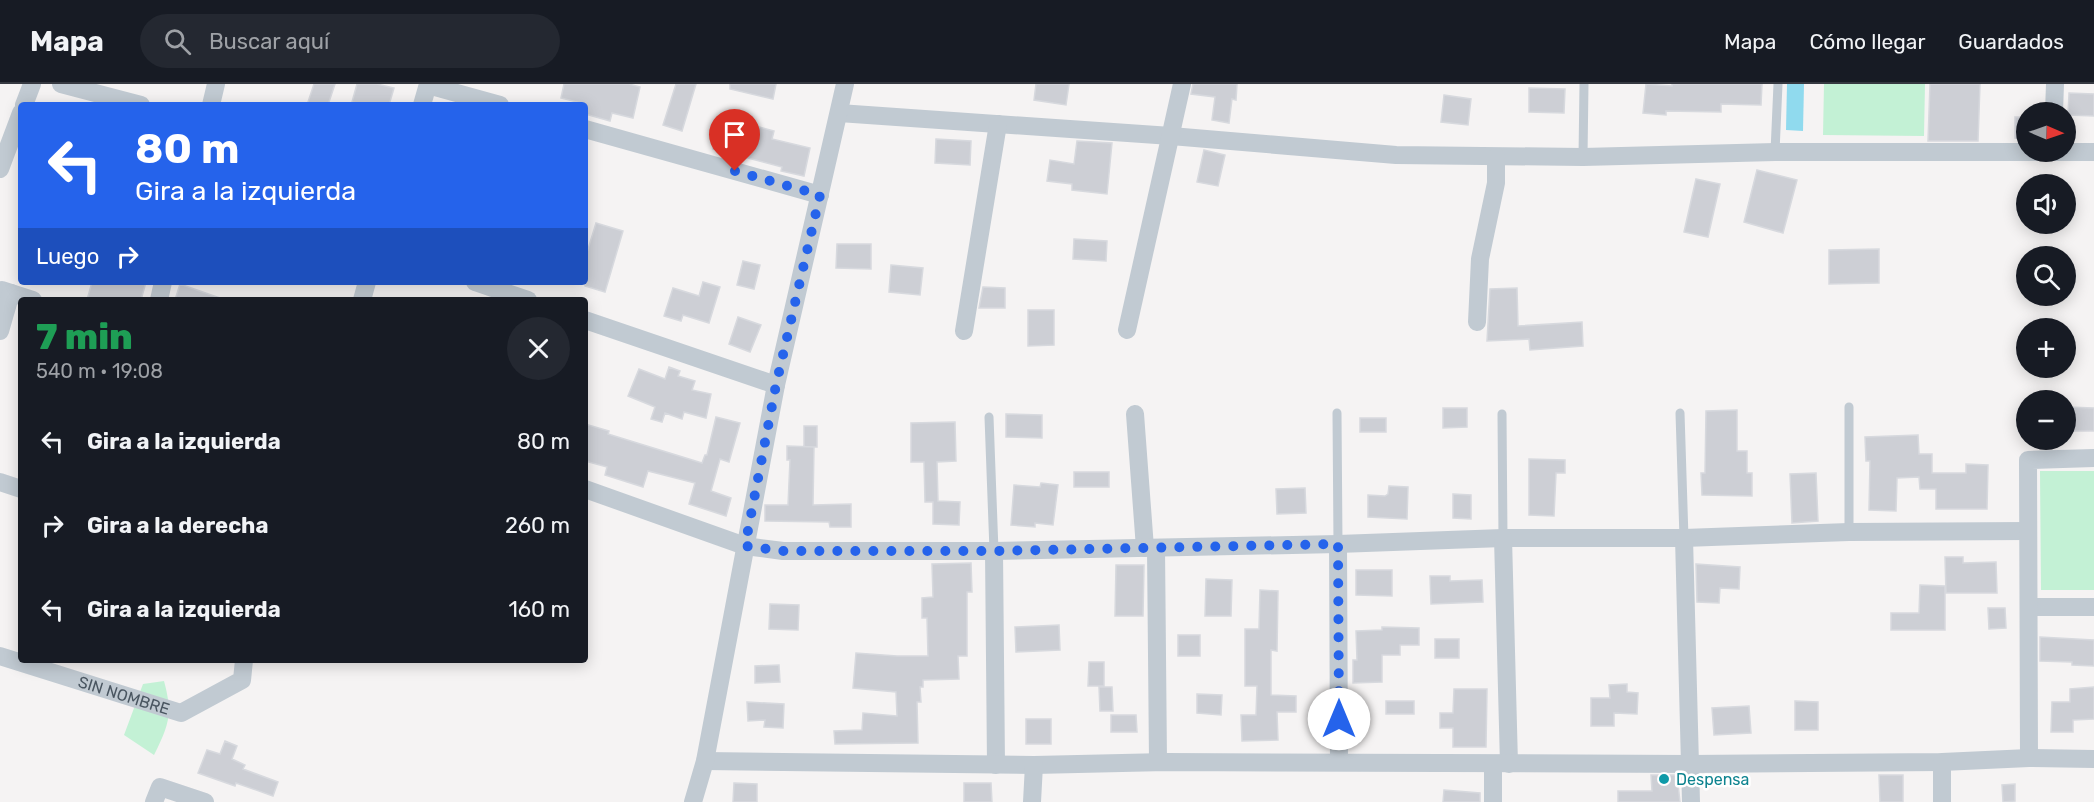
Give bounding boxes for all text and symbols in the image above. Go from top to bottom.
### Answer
search box [140,14,560,68]
text: Mapa [30,25,104,58]
icon: search [161,25,194,58]
text: Buscar aquí [209,28,329,55]
text: Mapa [1724,29,1776,54]
text: Cómo llegar [1809,29,1925,54]
text: Guardados [1958,29,2064,54]
north arrow [2016,102,2076,162]
map controls [2016,102,2076,450]
pin [709,109,760,171]
icon: arrive [718,118,751,151]
text: 80 m [135,124,239,174]
icon: left [36,126,114,204]
button: sound [2016,174,2076,234]
text: Gira a la izquierda [135,175,356,207]
icon: right [111,240,144,273]
text: Luego [36,243,99,270]
button: search [2016,246,2076,306]
text: 7 min [36,315,133,358]
button: close [507,317,570,380]
button: + [2016,318,2076,378]
text: 540 m · 19:08 [36,359,163,383]
button: − [2016,390,2076,450]
icon: left [36,425,69,458]
text: Gira a la izquierda [87,428,281,455]
text: 80 m [517,428,570,455]
icon: right [36,509,69,542]
text: Gira a la derecha [87,512,268,539]
text: 260 m [505,512,570,539]
icon: left [36,593,69,626]
text: Gira a la izquierda [87,596,281,623]
text: 160 m [508,596,570,623]
street label: SIN NOMBRE [76,672,172,718]
position arrow [1307,687,1371,751]
place label: Despensa [1676,770,1749,789]
marker: Despensa [1657,772,1671,786]

